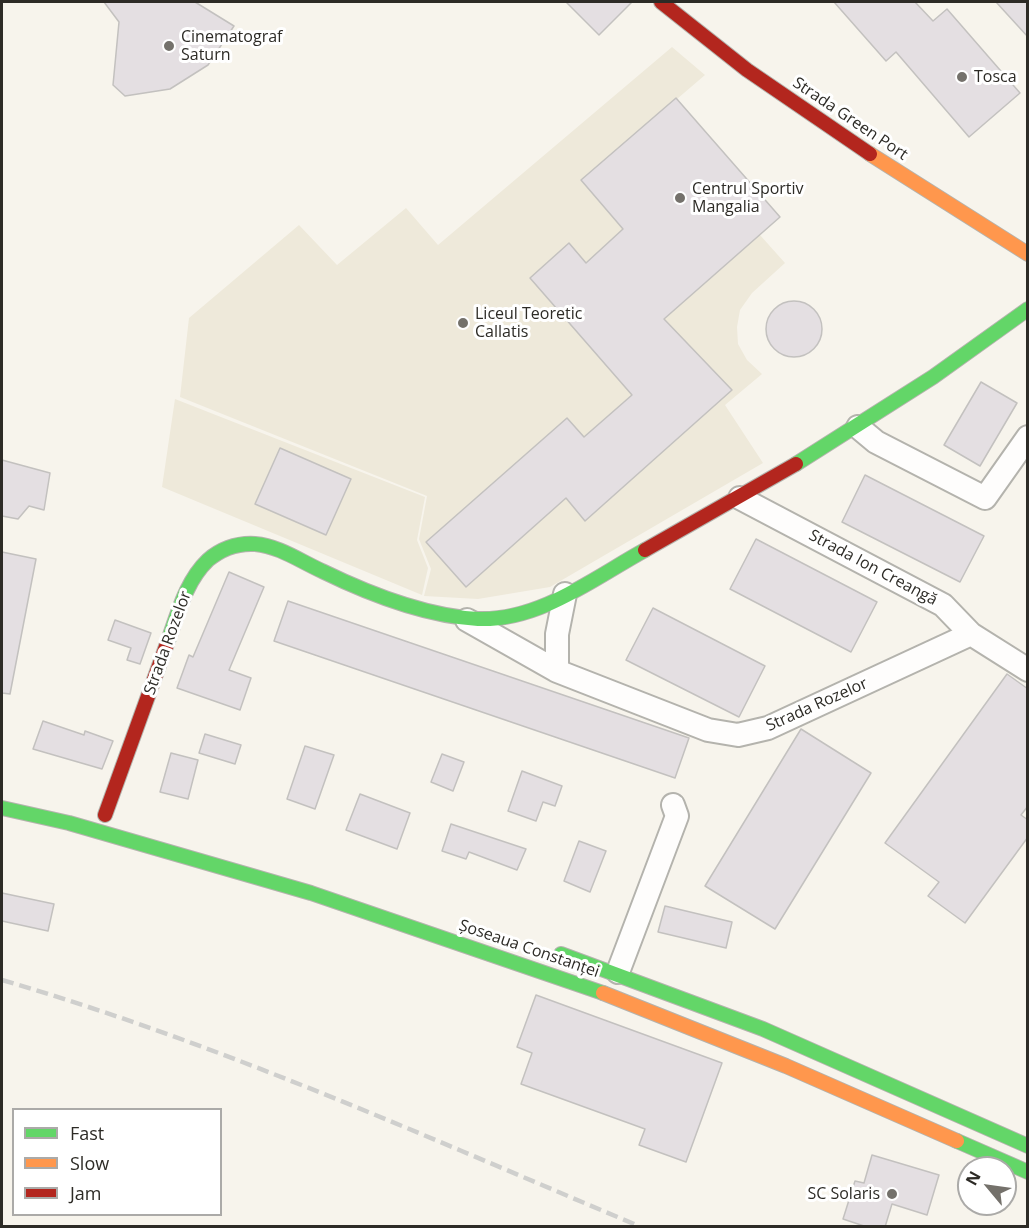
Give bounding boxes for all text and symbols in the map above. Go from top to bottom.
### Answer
place label: Cinematograf Saturn [181,27,282,65]
marker: Cinematograf Saturn [162,39,176,53]
place label: Tosca [974,67,1017,87]
marker: Tosca [955,70,969,84]
street label: Strada Green Port [789,73,911,165]
place label: Centrul Sportiv Mangalia [692,179,804,217]
marker: Centrul Sportiv Mangalia [673,191,687,205]
place label: Liceul Teoretic Callatis [475,304,582,342]
marker: Liceul Teoretic Callatis [456,316,470,330]
street label: Strada Ion Creangă [806,526,940,610]
street label: Strada Rozelor [140,589,196,697]
street label: Strada Rozelor [763,674,871,736]
street label: Șoseaua Constanței [456,916,602,982]
legend [12,1108,222,1216]
text: Fast [70,1121,104,1145]
text: Slow [70,1151,109,1175]
north arrow [957,1156,1017,1216]
text: N [960,1167,986,1189]
text: Jam [70,1181,102,1205]
place label: SC Solaris [807,1184,880,1204]
marker: SC Solaris [885,1187,899,1201]

